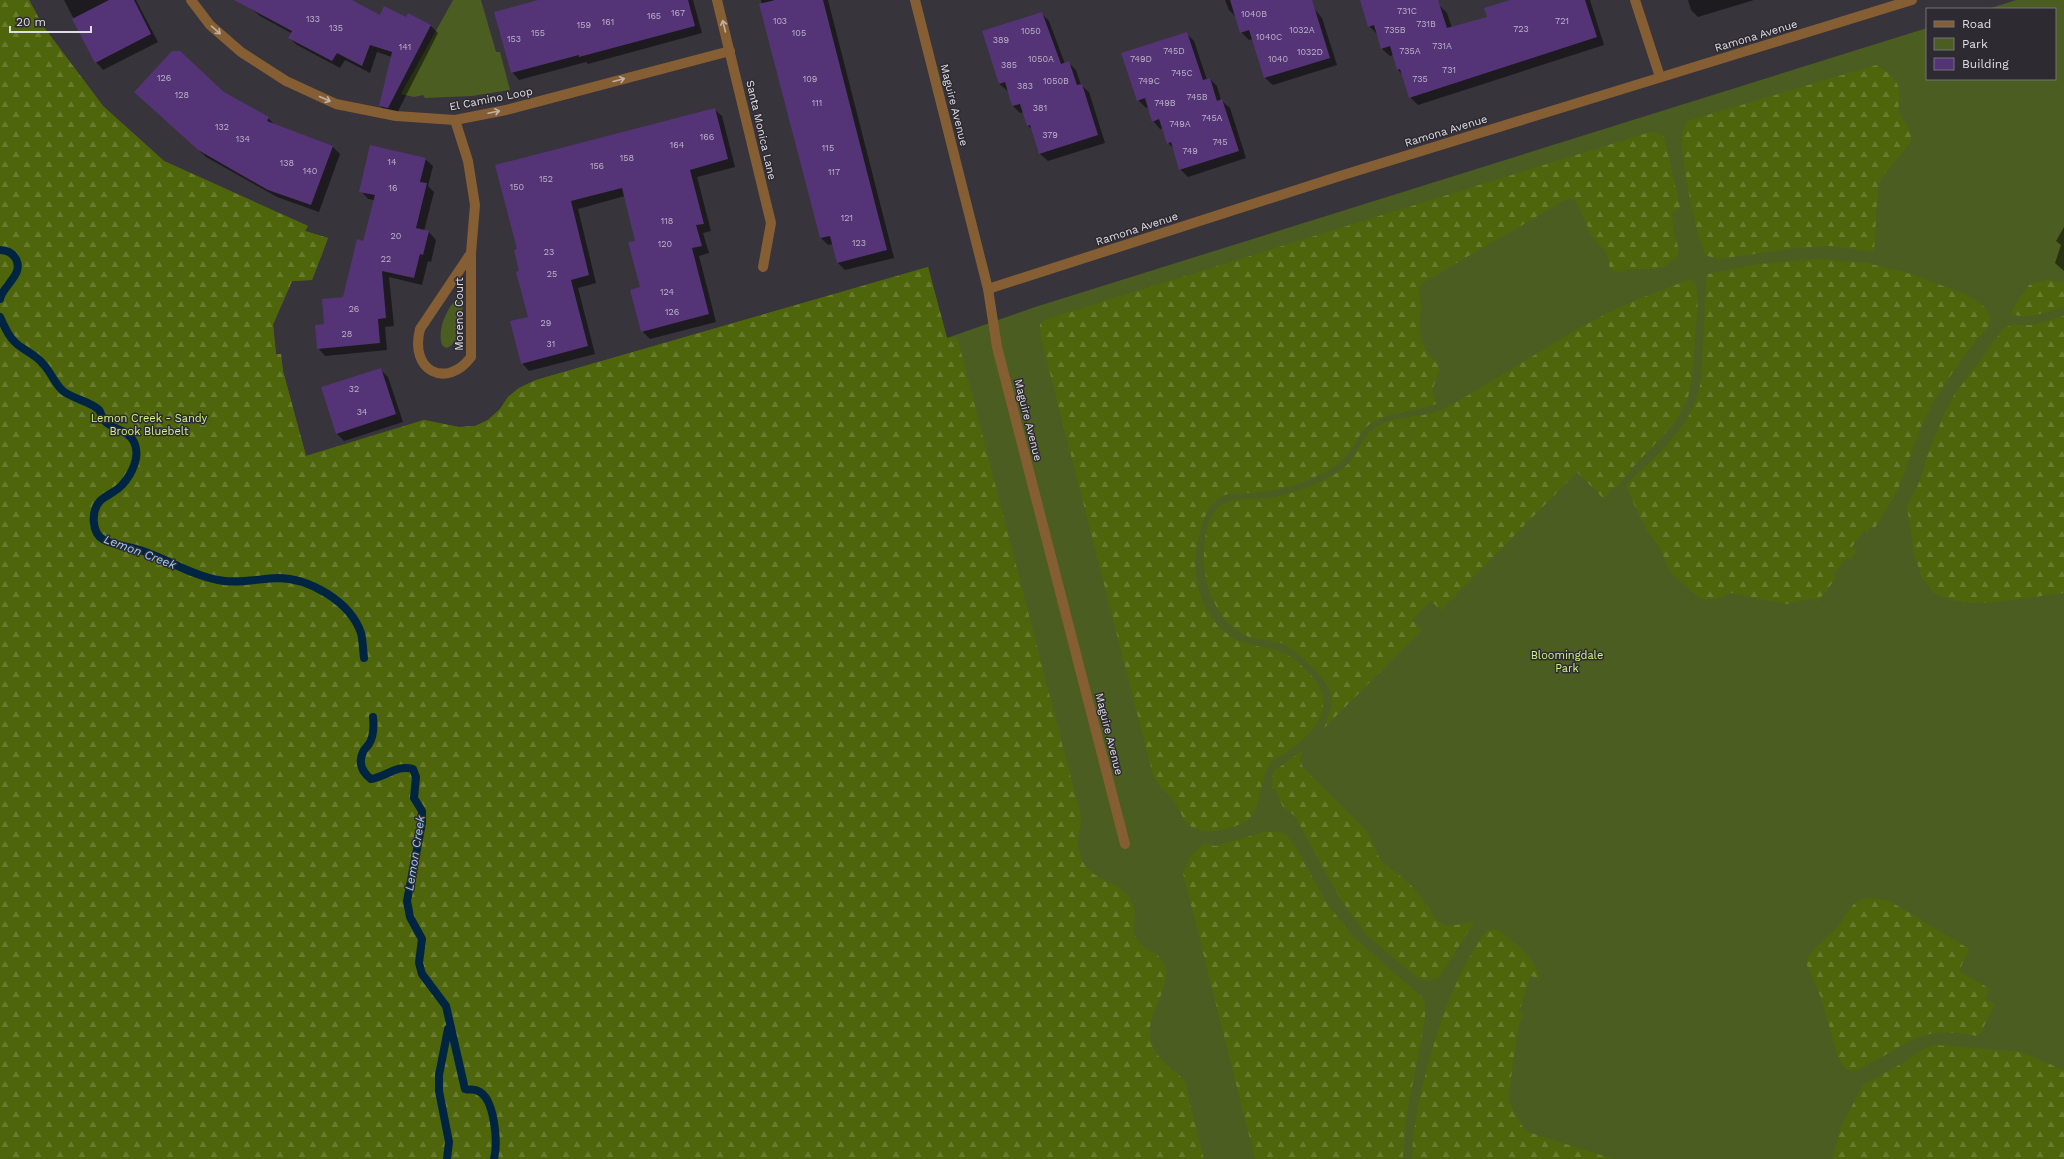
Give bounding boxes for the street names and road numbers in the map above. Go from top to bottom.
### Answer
street label: Ramona Avenue [1713,17,1799,55]
street label: Maguire Avenue [938,63,970,147]
street label: Santa Monica Lane [743,79,779,181]
street label: El Camino Loop [448,85,534,113]
street label: Ramona Avenue [1403,112,1489,150]
street label: Ramona Avenue [1094,210,1180,248]
street label: Moreno Court [453,277,466,351]
street label: Maguire Avenue [1012,378,1044,462]
street label: Maguire Avenue [1093,692,1125,776]

